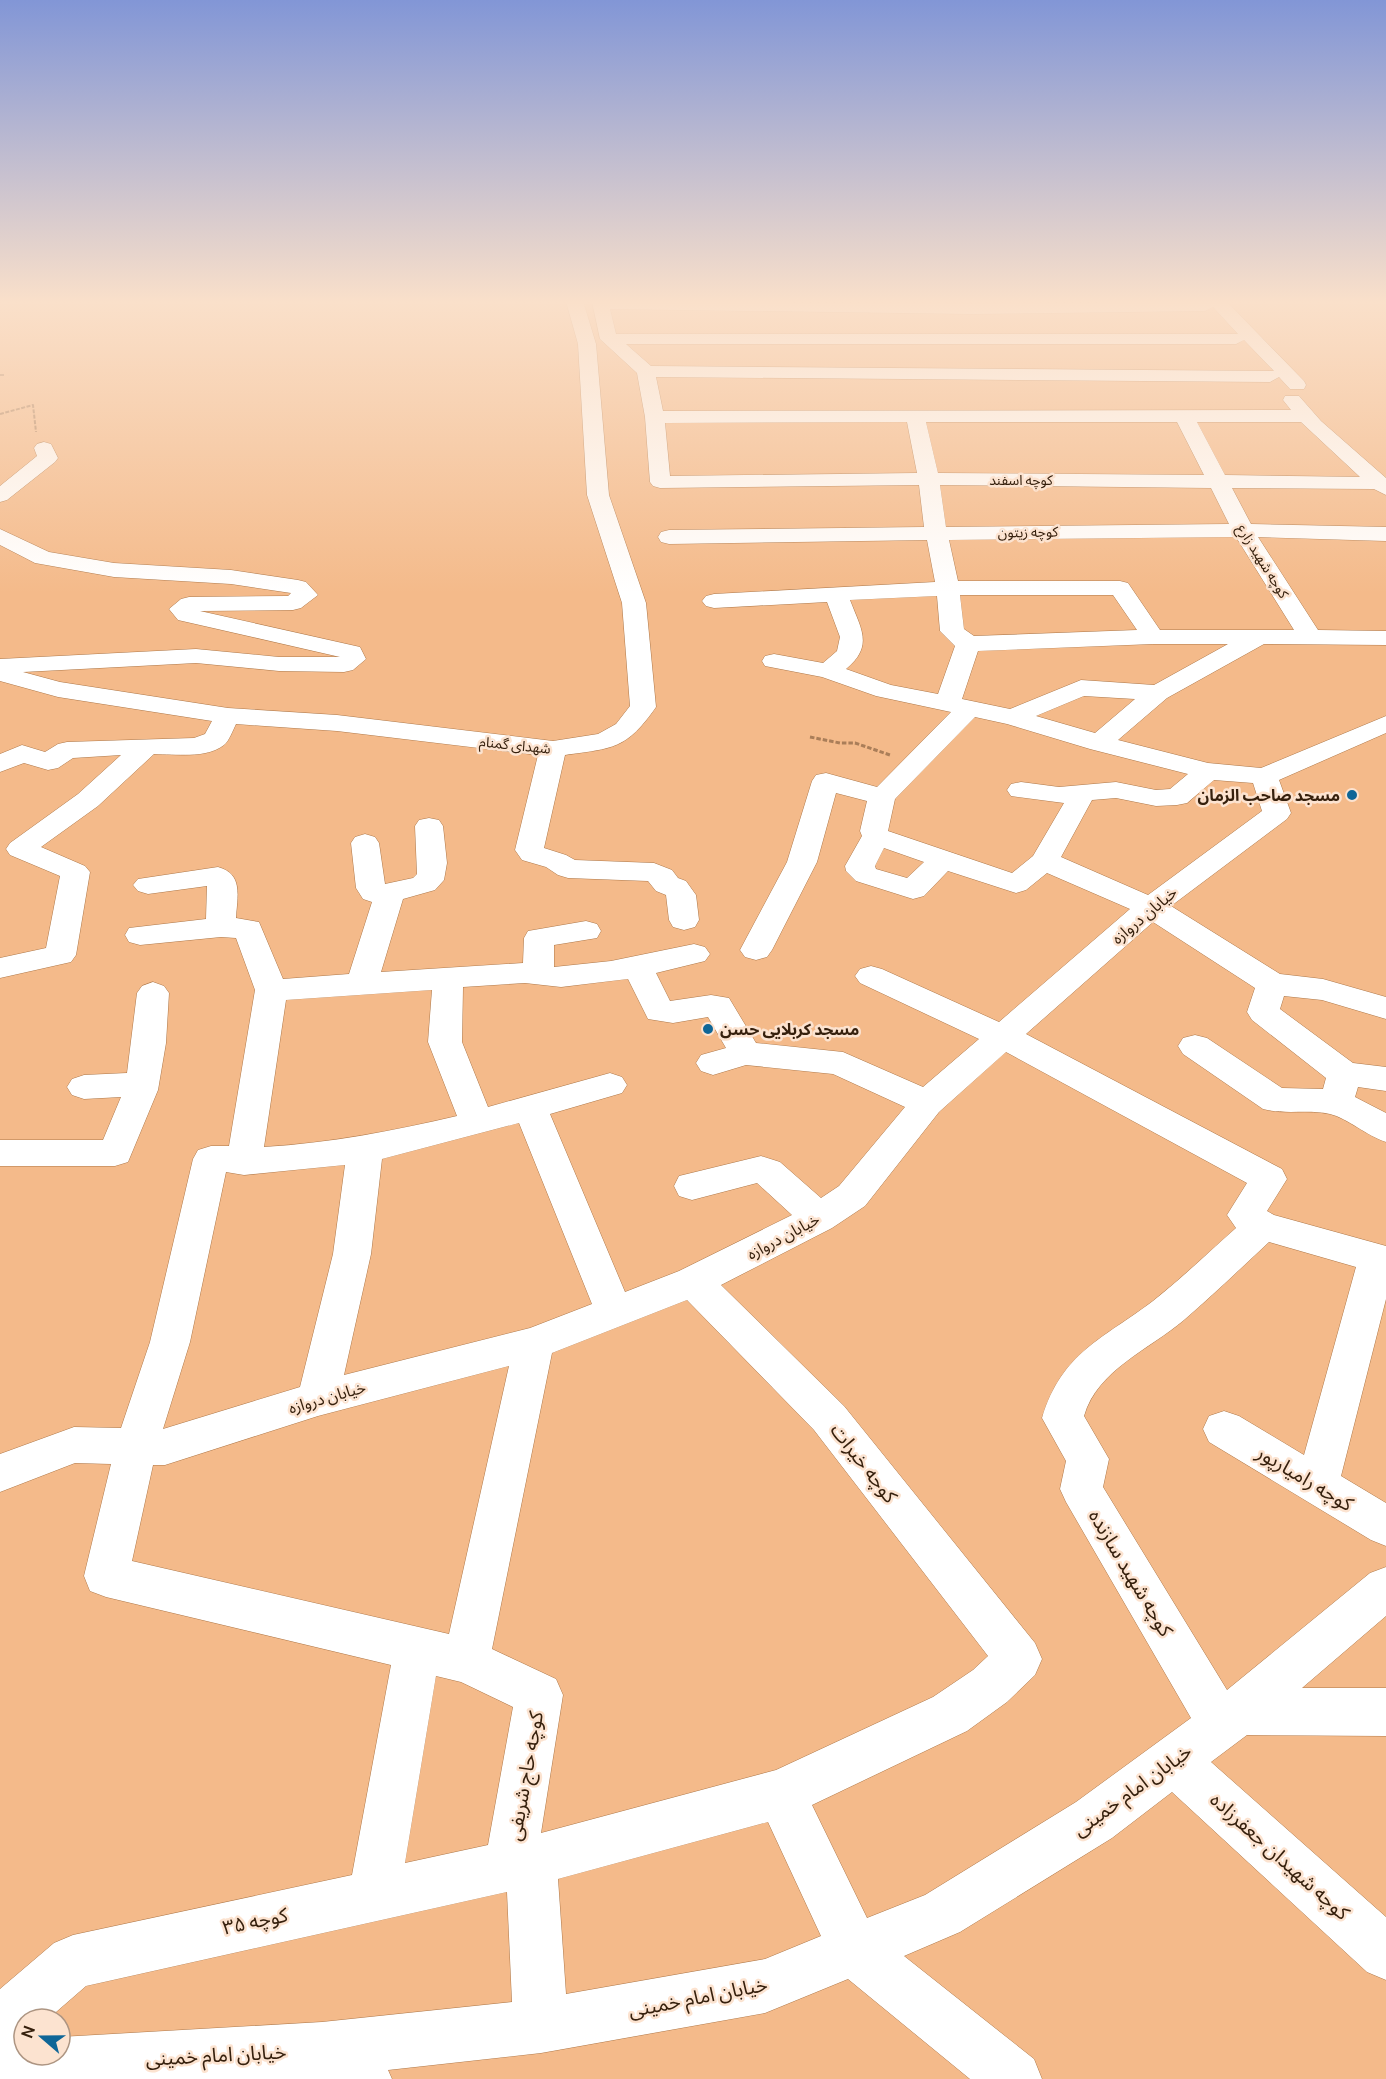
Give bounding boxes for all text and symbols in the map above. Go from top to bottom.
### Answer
street label: کوچه اسفند [989,470,1053,490]
street label: کوچه شهید زارع [1231,520,1294,603]
street label: کوچه زیتون [998,521,1059,543]
street label: شهدای گمنام [478,731,552,760]
place label: مسجد صاحب الزمان [1197,784,1340,806]
marker: مسجد صاحب الزمان [1345,788,1359,802]
street label: خیابان دروازه [1107,881,1181,949]
place label: مسجد کربلایی حسن [720,1018,859,1040]
marker: مسجد کربلایی حسن [701,1022,715,1036]
street label: خیابان دروازه [743,1208,823,1264]
street label: خیابان دروازه [286,1375,368,1419]
street label: کوچه خیرات [825,1417,905,1509]
street label: کوچه رامیارپور [1251,1438,1359,1517]
street label: کوچه شهید سازنده [1083,1504,1180,1642]
street label: کوچه حاج شریفی [500,1708,551,1843]
street label: خیابان امام خمینی [1067,1737,1198,1844]
street label: کوچه شهیدان جعفرزاده [1205,1786,1356,1926]
street label: کوچه ۳۵ [220,1900,291,1941]
street label: خیابان امام خمینی [626,1970,770,2025]
north arrow [12,2007,72,2067]
text: N [16,2023,40,2041]
street label: خیابان امام خمینی [145,2037,287,2074]

